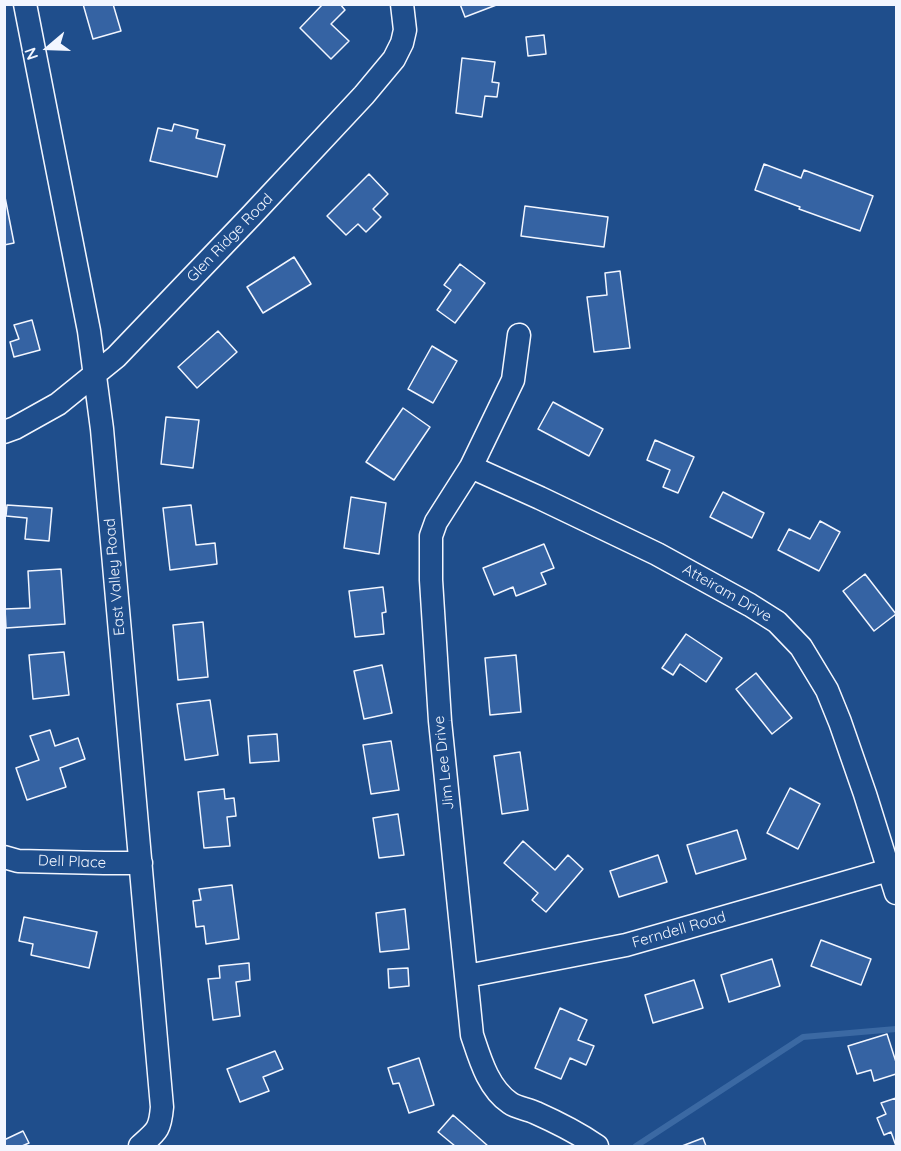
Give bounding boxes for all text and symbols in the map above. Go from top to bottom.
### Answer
north arrow [18,18,78,78]
text: N [20,45,42,63]
street label: Glen Ridge Road [183,190,277,286]
street label: East Valley Road [101,518,129,636]
street label: Atteiram Drive [679,560,775,626]
street label: Jim Lee Drive [430,715,458,811]
street label: Dell Place [38,852,106,872]
street label: Ferndell Road [630,908,728,952]

